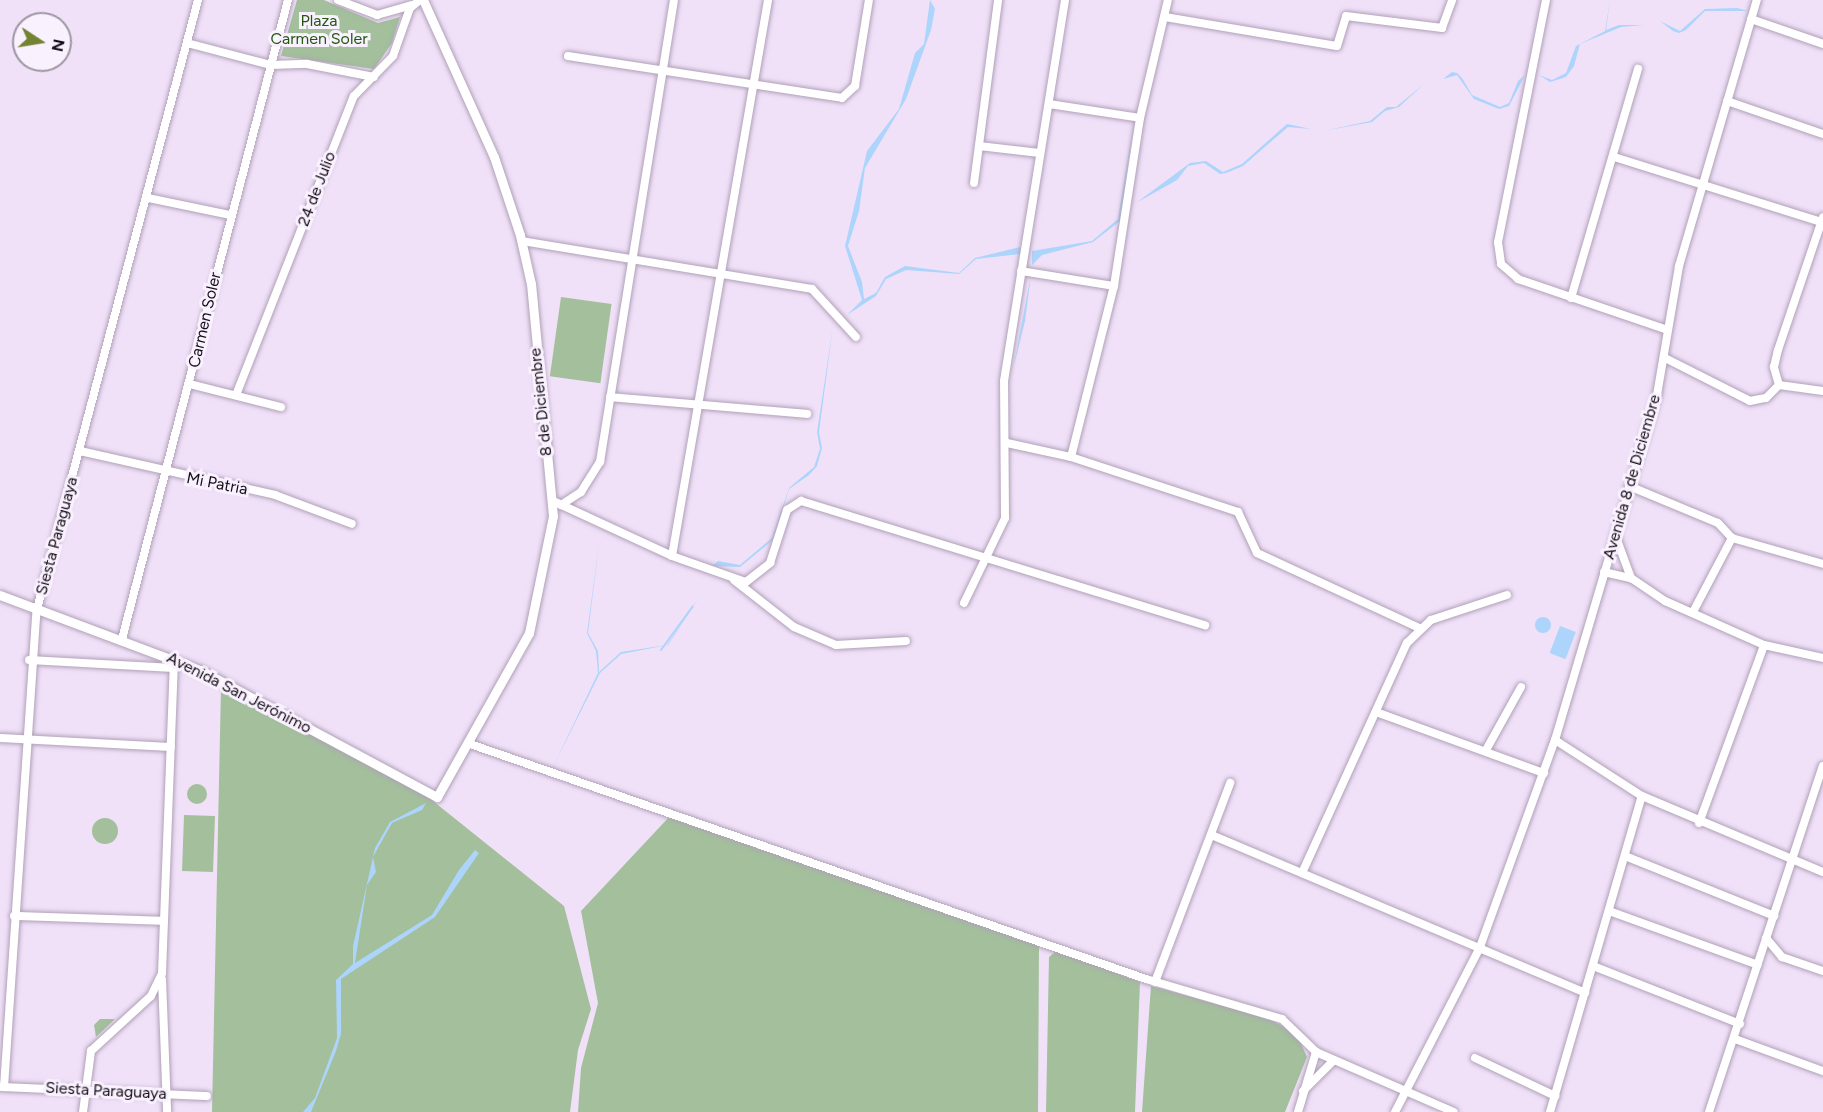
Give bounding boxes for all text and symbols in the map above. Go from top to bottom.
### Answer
park label: Plaza Carmen Soler [270,11,368,49]
north arrow [12,12,72,72]
text: N [48,37,69,53]
street label: 24 de Julio [294,149,340,229]
street label: Carmen Soler [185,271,225,369]
street label: 8 de Diciembre [526,347,556,457]
street label: Avenida 8 de Diciembre [1599,392,1665,562]
street label: Mi Patria [185,469,249,499]
street label: Siesta Paraguaya [32,475,82,597]
street label: Avenida San Jerónimo [163,648,315,738]
street label: Siesta Paraguaya [45,1078,167,1104]

